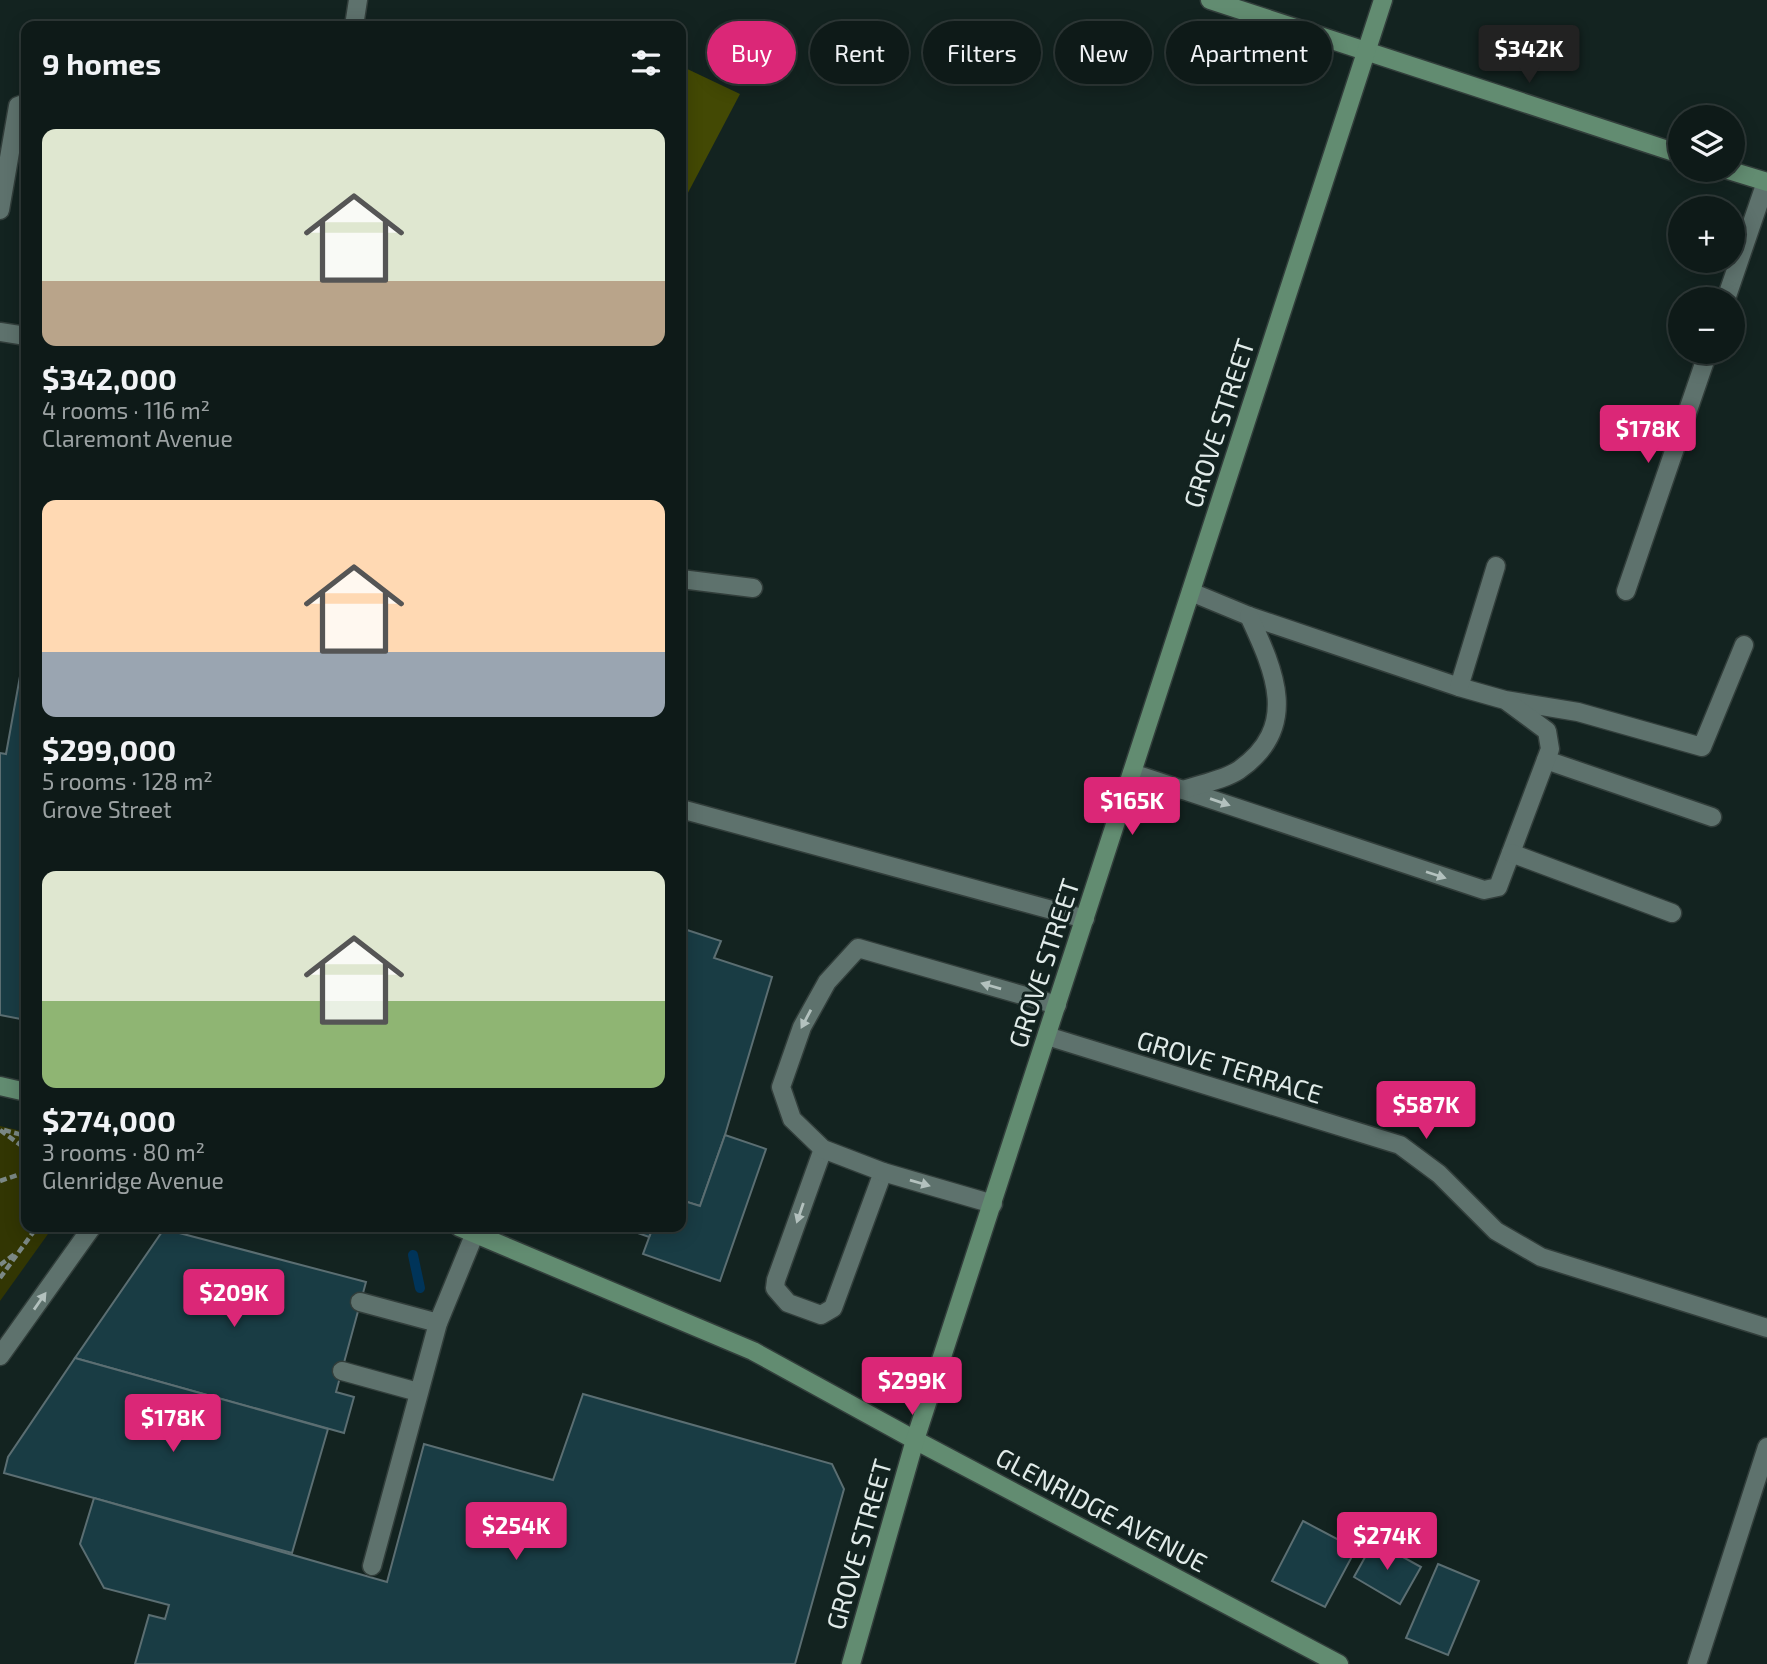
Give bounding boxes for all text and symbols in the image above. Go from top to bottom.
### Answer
chip: Buy [707,21,796,84]
chip: Rent [810,21,909,84]
chip: Filters [923,21,1041,84]
chip: New [1055,21,1152,84]
chip: Apartment [1166,21,1332,84]
pin: $342K [1480,25,1578,85]
text: $342K [1495,34,1563,62]
icon: filters [627,44,665,82]
text: 9 homes [42,45,161,81]
map controls [1668,105,1745,364]
button: layers [1668,105,1745,182]
icon: home [291,175,417,301]
button: + [1668,196,1745,273]
button: − [1668,287,1745,364]
street label: GROVE STREET [1176,335,1260,511]
text: $342,000 [42,360,177,396]
text: 4 rooms · 116 m² [42,396,210,424]
pin: $178K [1599,406,1697,465]
text: $178K [1616,414,1680,442]
text: Claremont Avenue [42,424,233,452]
icon: home [291,546,417,672]
text: $299,000 [42,731,176,767]
text: 5 rooms · 128 m² [42,767,213,795]
pin: $165K [1083,778,1181,837]
text: $165K [1100,786,1164,814]
text: Grove Street [42,795,172,823]
one-way arrow [1210,798,1231,808]
one-way arrow [1425,870,1446,880]
street label: GROVE STREET [1001,875,1085,1051]
icon: home [291,917,417,1043]
one-way arrow [980,981,1001,991]
one-way arrow [801,1010,813,1030]
street label: GROVE TERRACE [1133,1023,1327,1109]
pin: $587K [1377,1082,1475,1141]
text: $587K [1392,1090,1460,1118]
text: $274,000 [42,1102,176,1138]
text: 3 rooms · 80 m² [42,1138,205,1166]
text: Glenridge Avenue [42,1166,224,1194]
one-way arrow [910,1178,931,1188]
one-way arrow [794,1203,805,1224]
pin: $209K [185,1270,283,1329]
text: $209K [199,1278,269,1306]
one-way arrow [33,1292,47,1310]
pin: $299K [863,1358,961,1417]
text: $299K [878,1366,946,1394]
pin: $178K [124,1394,222,1454]
text: $178K [141,1403,205,1431]
street label: GLENRIDGE AVENUE [991,1440,1213,1578]
street label: GROVE STREET [819,1455,897,1633]
pin: $254K [467,1502,565,1562]
text: $254K [482,1511,550,1539]
pin: $274K [1338,1512,1436,1572]
text: $274K [1353,1521,1421,1549]

